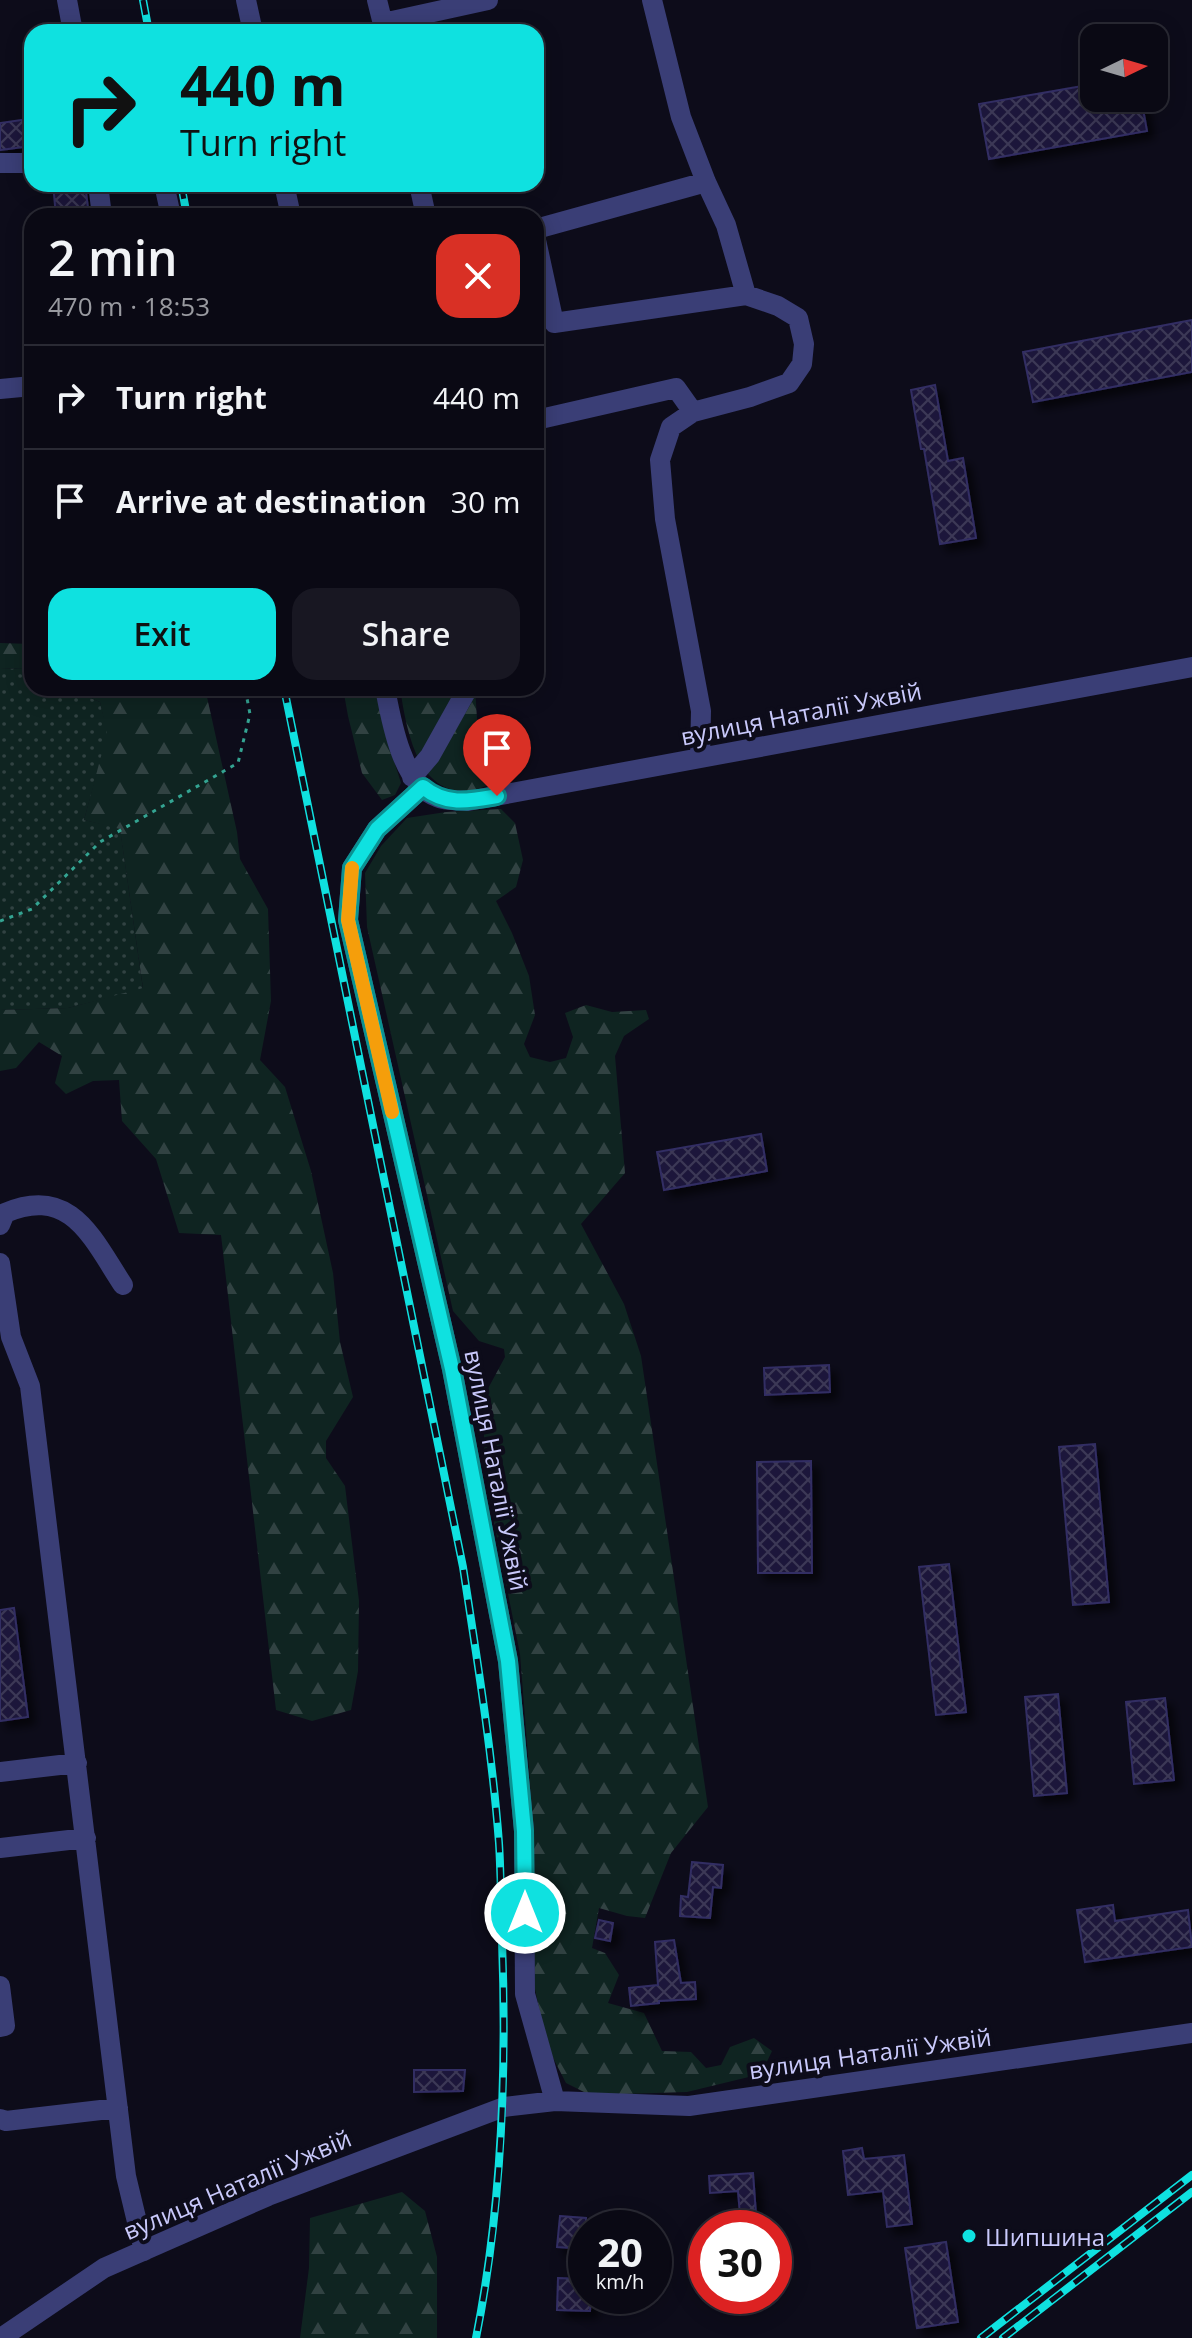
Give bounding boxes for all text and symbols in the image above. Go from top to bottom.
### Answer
north arrow [1080,24,1168,112]
map controls [1080,24,1168,112]
text: 440 m [180,46,346,122]
icon: right [48,56,152,160]
text: Turn right [180,118,346,167]
text: 2 min [48,225,178,290]
button: close [436,234,520,318]
text: 470 m · 18:53 [48,288,210,324]
icon: right [48,375,92,419]
text: Turn right [116,377,267,418]
text: 440 m [433,377,520,418]
icon: arrive [48,479,92,523]
text: Arrive at destination [116,481,427,522]
text: 30 m [451,481,521,522]
button: Exit [48,588,276,680]
button: Share [292,588,520,680]
street label: вулиця Наталії Ужвій [678,673,924,753]
pin [463,714,531,796]
icon: arrive [475,726,519,770]
street label: вулиця Наталії Ужвій [457,1347,537,1593]
position arrow [483,1871,567,1955]
street label: вулиця Наталії Ужвій [747,2020,993,2086]
street label: вулиця Наталії Ужвій [118,2121,356,2247]
speed limit sign: 30 [688,2210,792,2314]
place label: Шипшина [985,2220,1105,2253]
text: 20 [597,2224,643,2279]
marker: Шипшина [960,2227,978,2245]
text: km/h [596,2268,644,2295]

